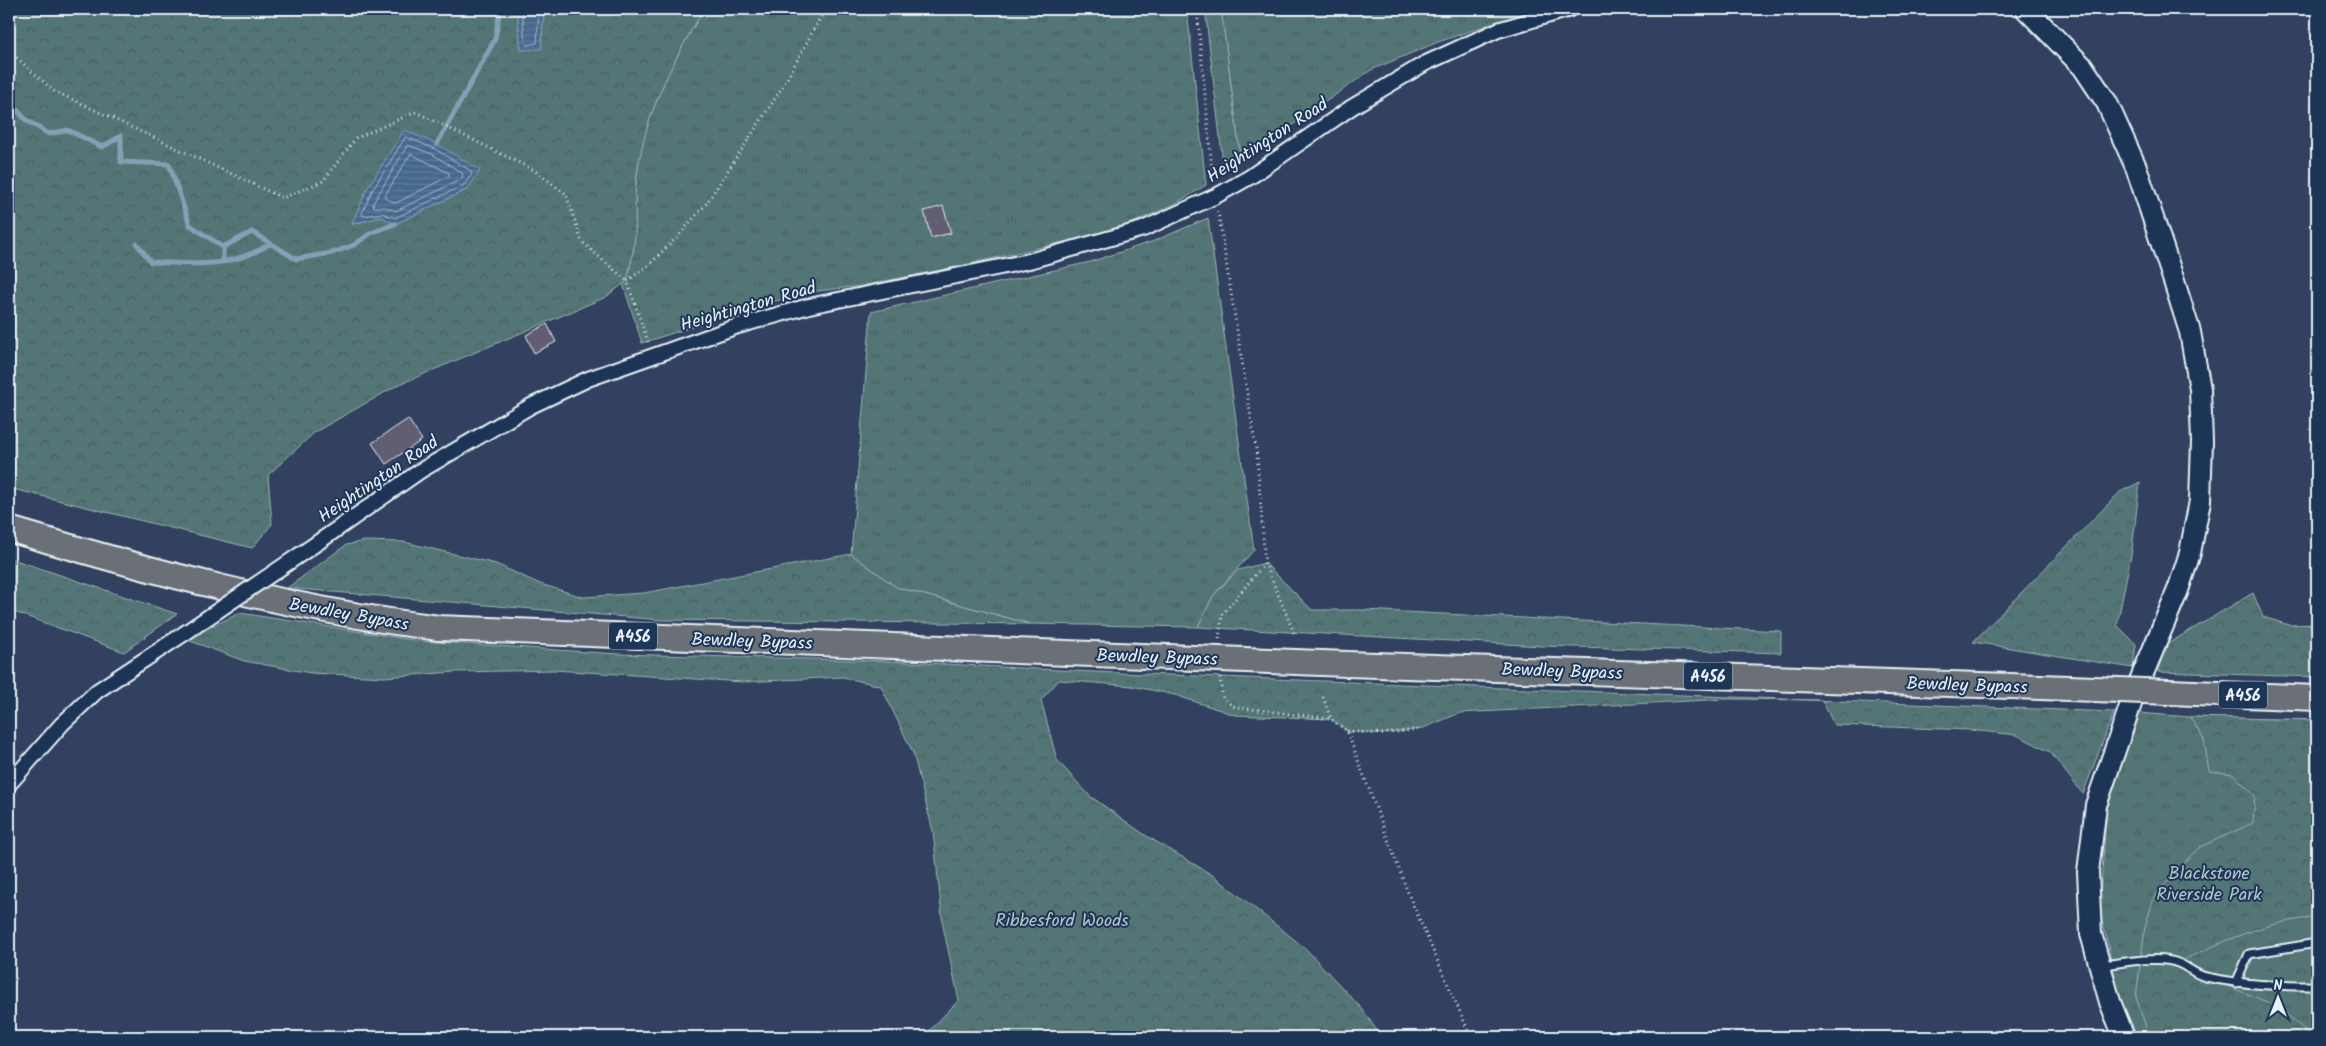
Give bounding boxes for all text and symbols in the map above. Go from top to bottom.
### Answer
street label: Heightington Road [1201,90,1335,192]
street label: Heightington Road [677,274,821,341]
street label: Heightington Road [313,428,446,531]
street label: Bewdley Bypass [287,591,411,640]
road number: A456 [609,622,657,650]
street label: Bewdley Bypass [691,626,813,659]
street label: Bewdley Bypass [1096,642,1218,675]
street label: Bewdley Bypass [1501,656,1623,689]
road number: A456 [1684,662,1732,689]
street label: Bewdley Bypass [1906,670,2028,703]
road number: A456 [2219,682,2267,708]
park label: Blackstone Riverside Park [2156,860,2262,910]
park label: Ribbesford Woods [995,907,1129,936]
north arrow [2254,974,2304,1024]
text: N [2274,975,2283,997]

